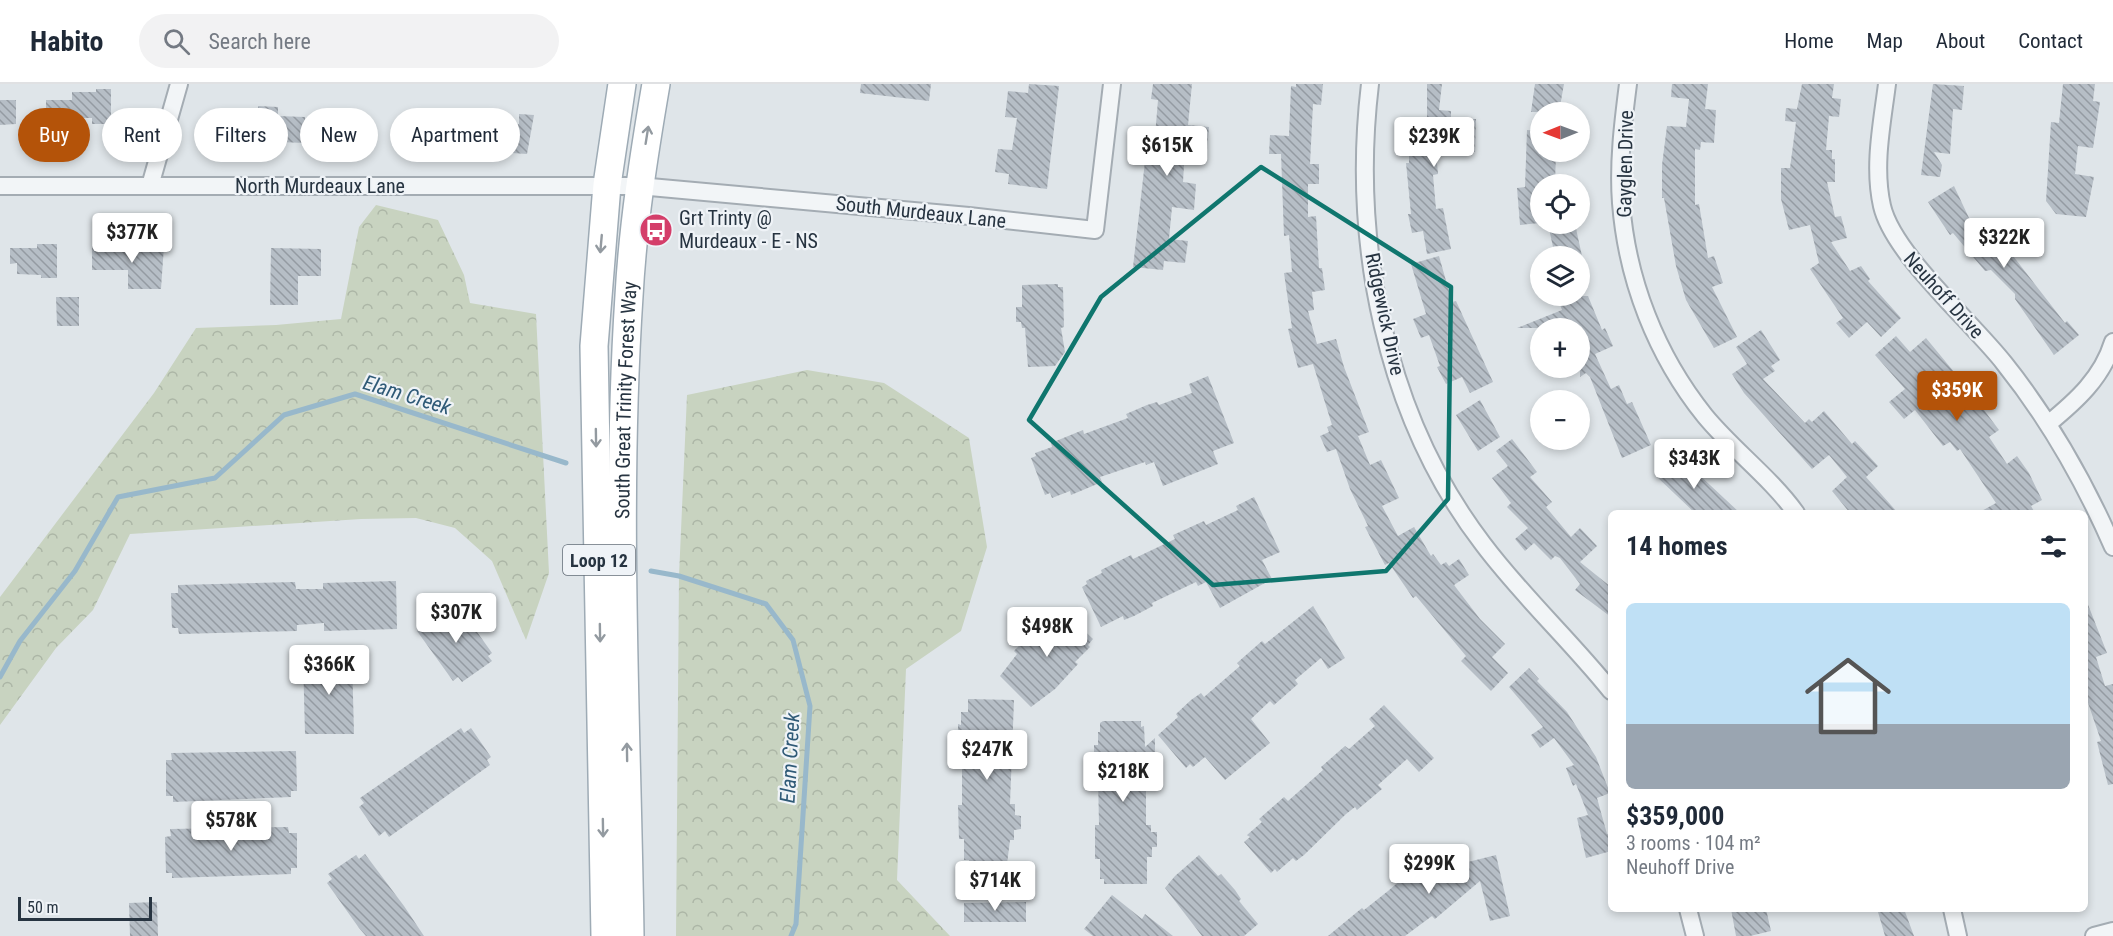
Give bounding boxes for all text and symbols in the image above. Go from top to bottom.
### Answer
search box [139,14,559,68]
text: Habito [30,25,103,58]
icon: search [160,25,193,58]
text: Search here [208,29,311,54]
text: Home [1784,29,1834,53]
text: Map [1867,29,1903,53]
text: About [1936,29,1985,53]
text: Contact [2018,29,2083,53]
north arrow [1530,102,1590,162]
map controls [1530,102,1590,450]
chip: Buy [18,108,90,162]
chip: Rent [102,108,182,162]
chip: Filters [194,108,288,162]
chip: New [300,108,378,162]
chip: Apartment [390,108,520,162]
street label: Gayglen Drive [1612,110,1638,218]
pin: $239K [1392,117,1476,168]
text: $239K [1408,124,1460,148]
one-way arrow [642,126,653,145]
pin: $615K [1125,126,1209,177]
text: $615K [1141,133,1193,157]
street label: North Murdeaux Lane [235,174,405,198]
button: locate [1530,174,1590,234]
street label: South Murdeaux Lane [835,191,1007,233]
place label: Grt Trinty @ Murdeaux - E - NS [679,206,818,253]
bus stop icon: Grt Trinty @ Murdeaux - E - NS [638,212,674,248]
pin: $377K [90,213,174,264]
pin: $322K [1962,218,2046,269]
text: $377K [106,220,158,244]
text: $322K [1978,225,2030,249]
one-way arrow [596,233,607,253]
button: layers [1530,246,1590,306]
street label: Neuhoff Drive [1899,247,1989,343]
street label: Ridgewick Drive [1360,251,1410,377]
street label: South Great Trinity Forest Way [610,281,642,519]
button: + [1530,318,1590,378]
water label: Elam Creek [360,370,455,420]
pin: $359K [1915,371,1999,422]
text: $359K [1931,378,1983,402]
button: − [1530,390,1590,450]
one-way arrow [591,428,602,448]
pin: $343K [1652,439,1736,490]
text: $343K [1668,446,1720,470]
icon: filters [2037,530,2070,563]
text: 14 homes [1626,531,1728,561]
road number: Loop 12 [563,545,635,575]
pin: $307K [414,593,498,644]
text: $307K [430,600,482,624]
pin: $498K [1005,607,1089,658]
text: $498K [1021,614,1073,638]
one-way arrow [594,623,606,643]
icon: home [1794,642,1902,750]
pin: $366K [287,645,371,696]
text: $366K [303,652,355,676]
water label: Elam Creek [776,711,804,804]
pin: $247K [945,730,1029,781]
text: $247K [961,737,1013,761]
one-way arrow [621,742,633,762]
pin: $218K [1081,752,1165,803]
text: $218K [1097,759,1149,783]
pin: $578K [189,801,273,852]
text: $359,000 [1626,801,1724,831]
text: $578K [205,808,257,832]
one-way arrow [597,818,609,838]
text: 3 rooms · 104 m² [1626,831,1761,855]
pin: $299K [1387,844,1471,895]
text: $299K [1403,851,1455,875]
text: Neuhoff Drive [1626,855,1734,879]
pin: $714K [953,861,1037,912]
text: $714K [969,868,1021,892]
scale bar [18,894,152,922]
text: 50 m [27,898,59,917]

